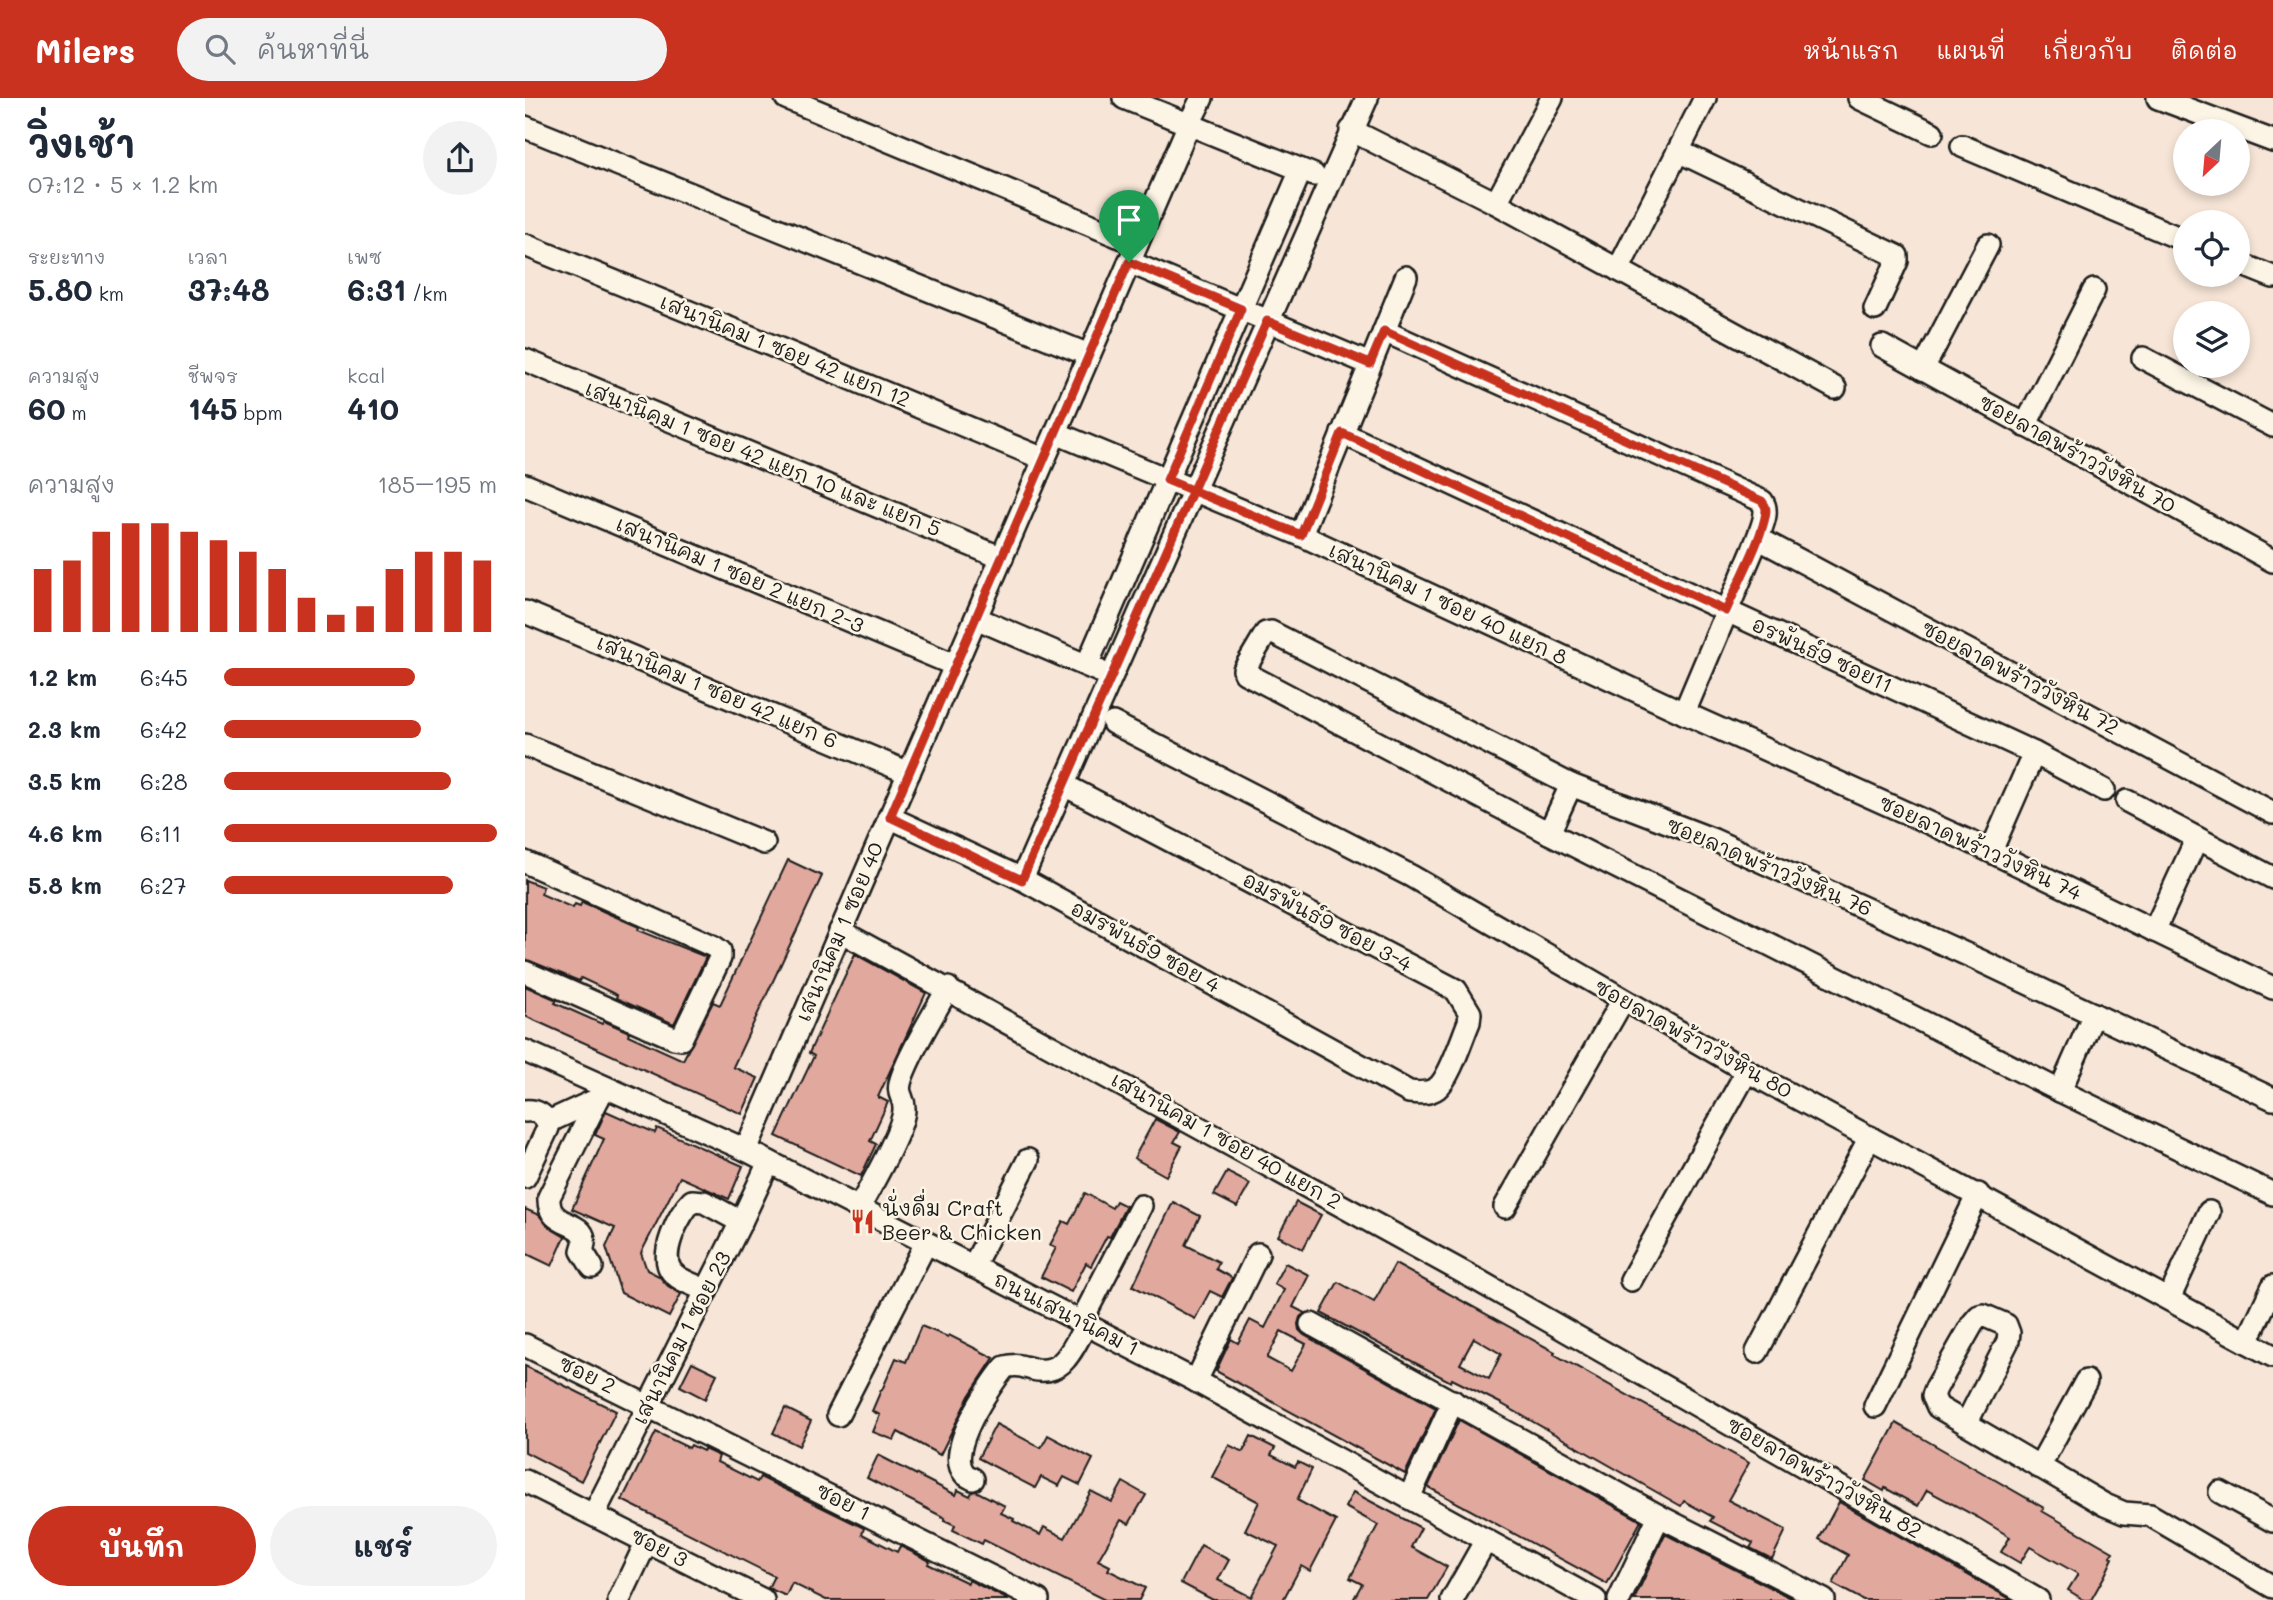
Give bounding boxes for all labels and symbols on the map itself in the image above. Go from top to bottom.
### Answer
north arrow [2173,119,2251,196]
pin [1099,190,1159,262]
street label: เสนานิคม 1 ซอย 42 แยก 12 [657,287,914,412]
street label: เสนานิคม 1 ซอย 42 แยก 10 และ แยก 5 [582,374,945,542]
street label: ซอยลาดพร้าววังหิน 70 [1975,387,2181,518]
street label: เสนานิคม 1 ซอย 2 แยก 2-3 [613,509,869,638]
street label: เสนานิคม 1 ซอย 40 แยก 8 [1325,535,1572,670]
street label: อรพันธ์9 ซอย11 [1748,609,1897,698]
street label: ซอยลาดพร้าววังหิน 72 [1917,613,2124,740]
street label: เสนานิคม 1 ซอย 42 แยก 6 [593,628,842,754]
street label: ซอยลาดพร้าววังหิน 74 [1875,788,2087,906]
street label: ซอยลาดพร้าววังหิน 76 [1663,810,1876,921]
street label: เสนานิคม 1 ซอย 40 [789,838,889,1025]
street label: อมรพันธ์9 ซอย 3-4 [1238,864,1418,977]
street label: อมรพันธ์9 ซอย 4 [1066,893,1226,998]
street label: ซอยลาดพร้าววังหิน 80 [1590,972,1797,1103]
street label: เสนานิคม 1 ซอย 40 แยก 2 [1107,1065,1347,1214]
place label: นั่งดื่ม Craft Beer & Chicken [882,1188,1042,1245]
restaurant icon: นั่งดื่ม Craft Beer & Chicken [848,1207,876,1235]
street label: เสนานิคม 1 ซอย 23 [625,1246,736,1428]
street label: ถนนเสนานิคม 1 [990,1264,1144,1361]
street label: ซอย 2 [555,1348,620,1399]
street label: ซอยลาดพร้าววังหิน 82 [1722,1410,1927,1544]
street label: ซอย 1 [812,1476,875,1526]
street label: ซอย 3 [627,1521,693,1572]

